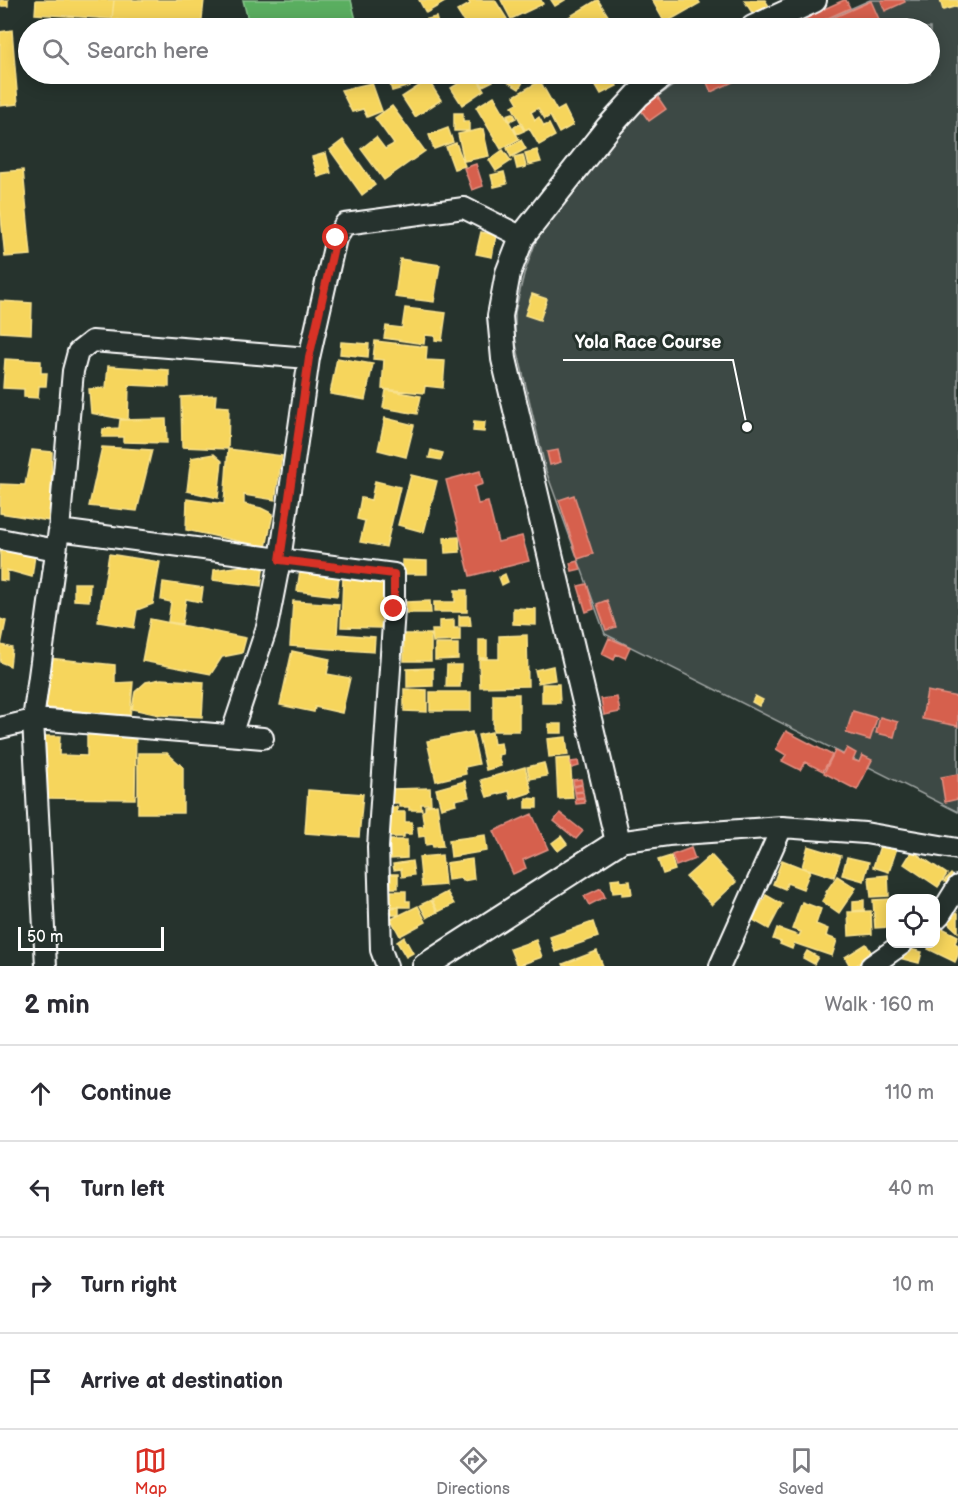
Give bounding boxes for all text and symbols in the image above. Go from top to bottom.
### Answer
search box [18,18,940,84]
icon: search [39,35,72,68]
text: Search here [87,38,209,65]
route start [322,224,348,250]
callout: Yola Race Course [563,324,733,360]
text: Yola Race Course [575,332,721,353]
route end [380,595,406,621]
map controls [886,894,940,948]
button: locate [886,894,940,948]
scale bar [18,924,164,952]
text: 50 m [27,928,63,947]
text: 2 min [24,990,90,1021]
text: Walk · 160 m [825,993,934,1017]
icon: ahead [24,1077,57,1110]
text: Continue [81,1080,171,1107]
text: 110 m [885,1081,934,1105]
icon: left [24,1173,57,1206]
text: Turn left [81,1176,165,1203]
text: 40 m [888,1177,934,1201]
icon: right [24,1269,57,1302]
text: Turn right [81,1272,177,1299]
text: 10 m [893,1273,934,1297]
icon: arrive [24,1365,57,1398]
text: Arrive at destination [81,1368,283,1395]
tab: Map [134,1444,167,1499]
tab: Directions [436,1444,510,1499]
tab: Saved [779,1444,824,1499]

